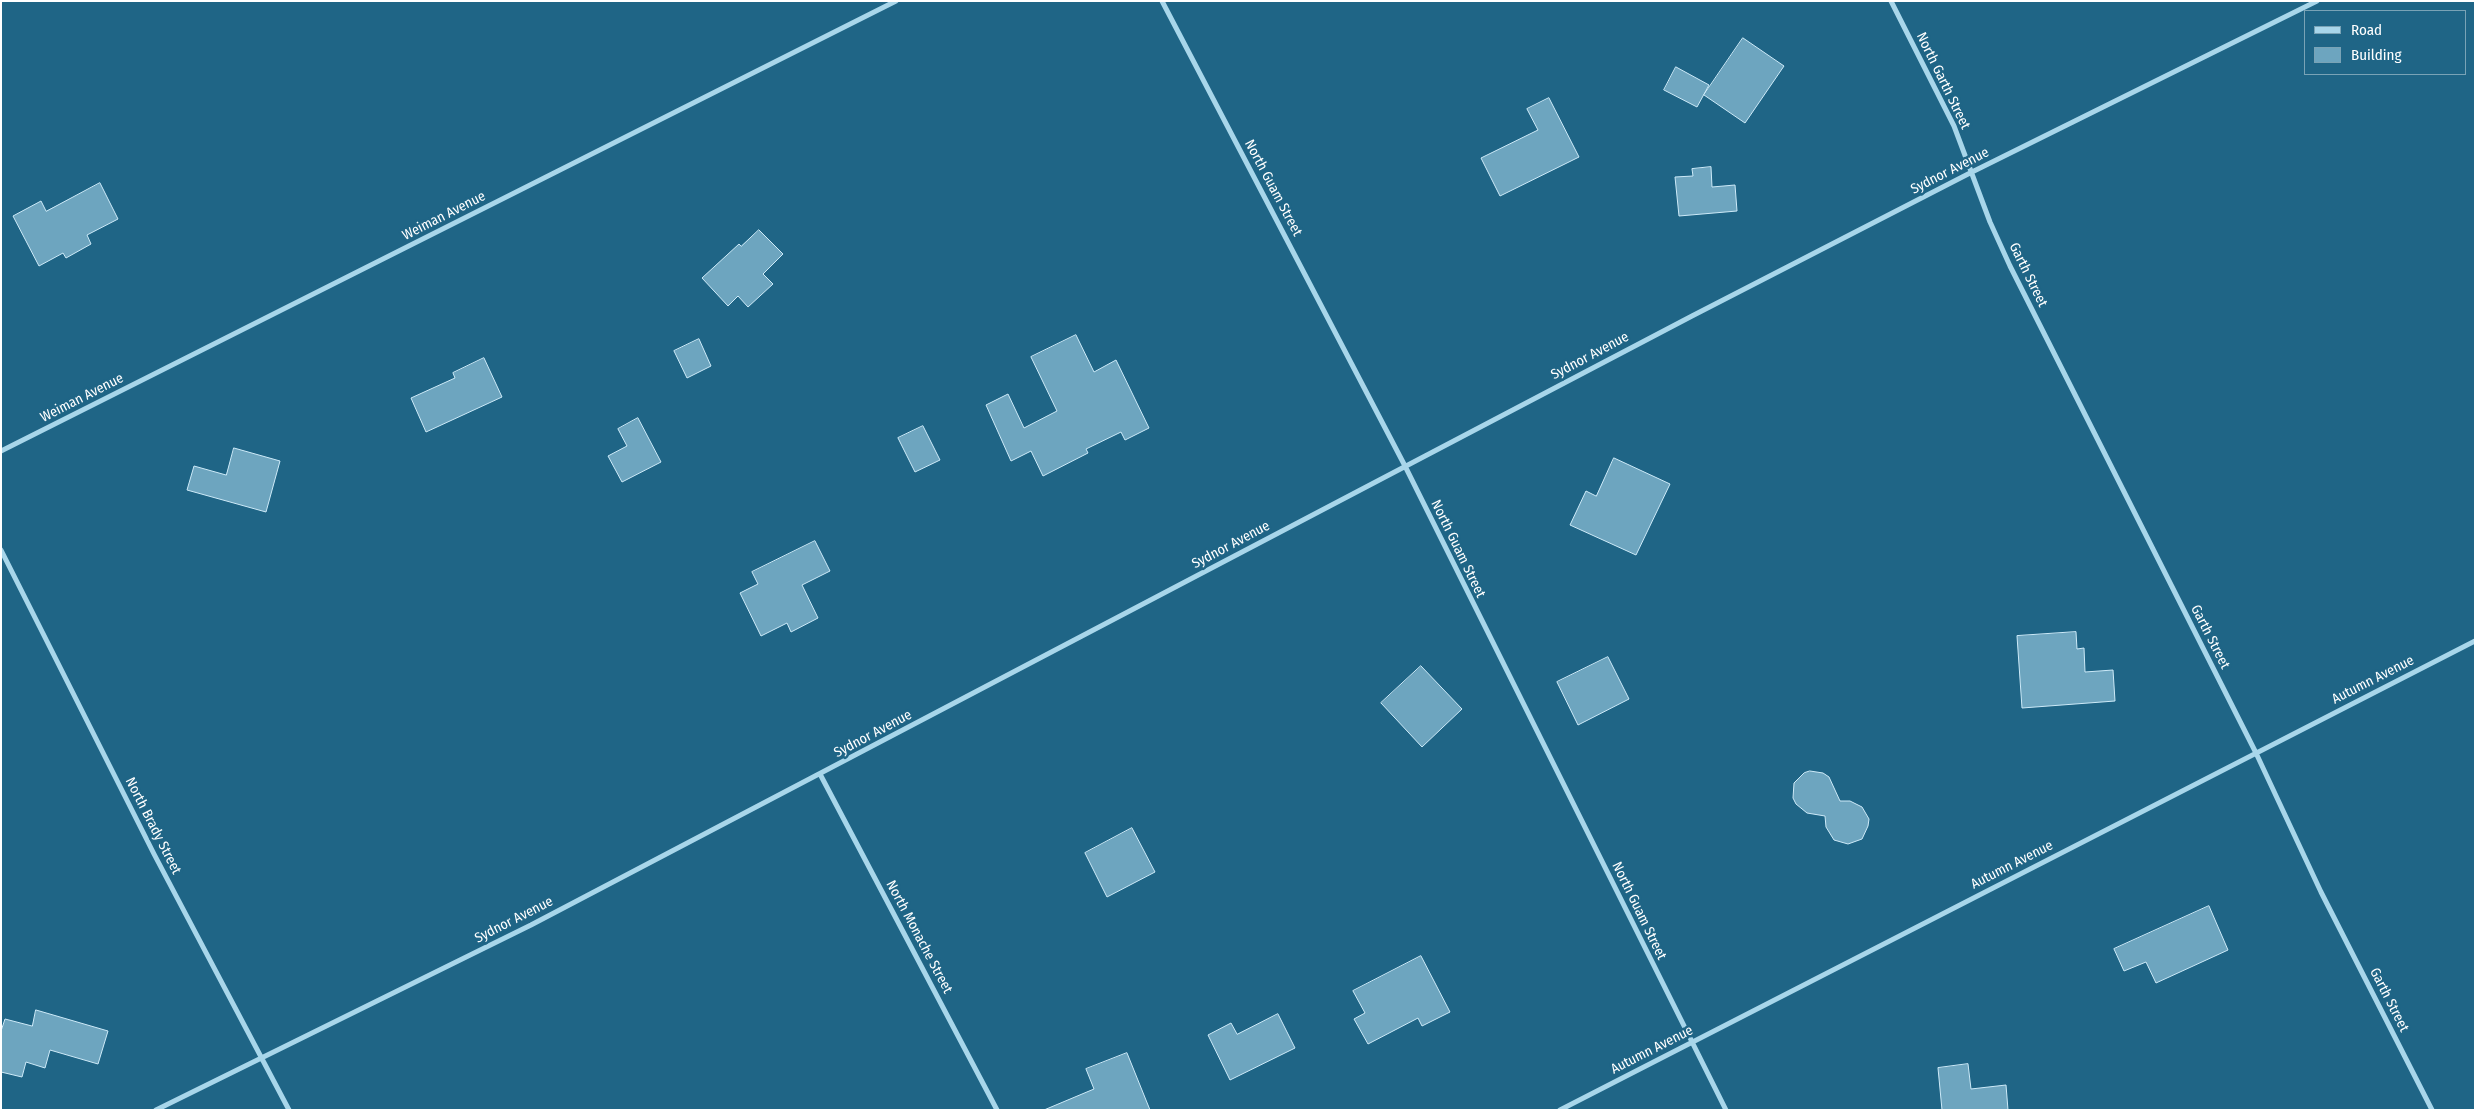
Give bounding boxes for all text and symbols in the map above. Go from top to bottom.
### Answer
legend [2304,10,2466,75]
text: Road [2351,21,2382,39]
street label: North Garth Street [1912,30,1974,132]
text: Building [2351,46,2402,64]
street label: North Guam Street [1241,137,1305,239]
street label: Sydnor Avenue [1908,144,1992,198]
street label: Weiman Avenue [400,188,488,244]
street label: Garth Street [2005,240,2051,310]
street label: Sydnor Avenue [1548,329,1632,383]
street label: Weiman Avenue [38,370,126,426]
street label: North Guam Street [1427,497,1489,601]
street label: Sydnor Avenue [1189,518,1273,572]
street label: Garth Street [2187,602,2233,672]
street label: Autumn Avenue [2329,652,2417,708]
street label: Sydnor Avenue [831,707,915,761]
street label: North Brady Street [121,775,185,877]
street label: Autumn Avenue [1968,837,2056,893]
street label: North Guam Street [1608,859,1670,963]
street label: North Monache Street [882,878,956,996]
street label: Sydnor Avenue [472,893,556,947]
street label: Garth Street [2366,965,2412,1035]
street label: Autumn Avenue [1608,1022,1696,1078]

